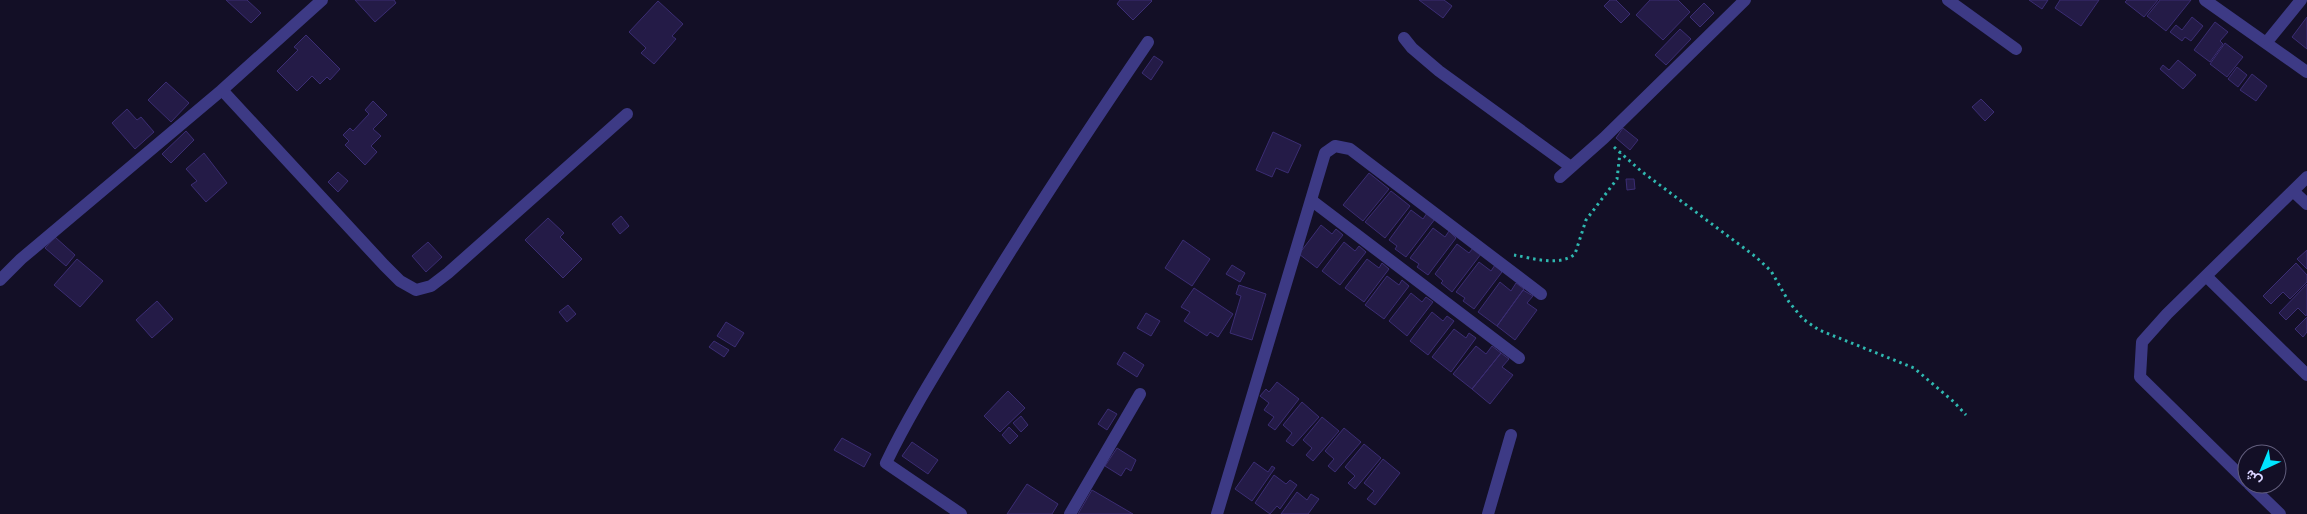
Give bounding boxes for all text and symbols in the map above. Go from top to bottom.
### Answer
north arrow [2237,444,2287,494]
text: ش [2241,466,2265,490]

